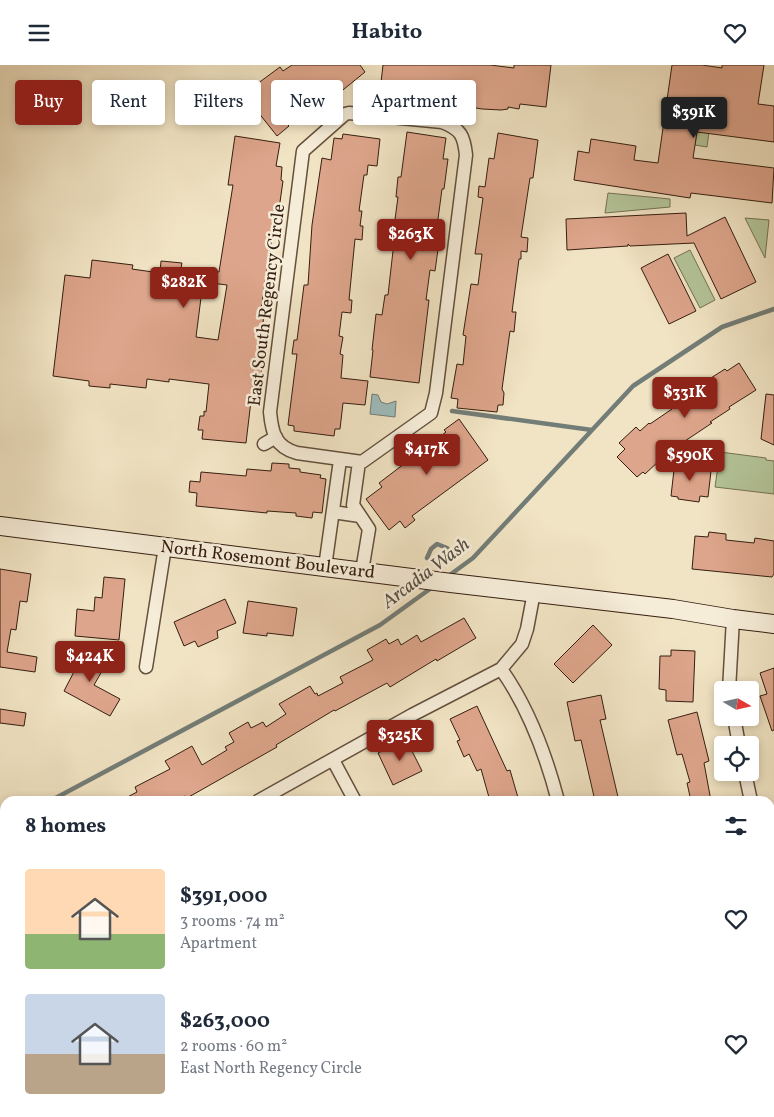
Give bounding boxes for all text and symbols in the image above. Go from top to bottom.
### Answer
text: Habito [352,17,422,48]
icon: menu [25,19,53,47]
icon: heart [721,19,749,47]
chip: Buy [15,80,82,125]
chip: Rent [92,80,165,125]
chip: Filters [175,80,261,125]
chip: New [271,80,343,125]
chip: Apartment [353,80,476,125]
pin: $391K [659,97,729,139]
text: $391K [672,102,716,124]
street label: East South Regency Circle [243,203,292,408]
pin: $263K [376,219,446,261]
text: $263K [388,224,434,246]
pin: $282K [149,267,219,309]
text: $282K [161,272,207,294]
pin: $331K [650,377,720,419]
text: $331K [663,382,707,404]
pin: $417K [392,433,462,476]
text: $417K [405,439,449,461]
pin: $590K [655,439,725,482]
text: $590K [667,445,713,467]
water label: Arcadia Wash [376,532,475,616]
street label: North Rosemont Boulevard [159,535,376,586]
pin: $424K [55,641,125,683]
text: $424K [66,646,114,668]
north arrow [714,681,759,726]
map controls [714,681,759,781]
pin: $325K [365,719,435,762]
text: $325K [378,725,422,747]
button: locate [714,736,759,781]
text: 8 homes [25,812,106,841]
icon: filters [722,812,750,840]
text: $391,000 [180,882,267,911]
icon: home [65,889,125,949]
icon: heart [722,905,750,933]
text: 3 rooms · 74 m² [180,911,285,933]
text: Apartment [180,933,257,955]
text: $263,000 [180,1007,270,1036]
icon: home [65,1014,125,1074]
icon: heart [722,1030,750,1058]
text: 2 rooms · 60 m² [180,1036,287,1058]
text: East North Regency Circle [180,1058,362,1080]

